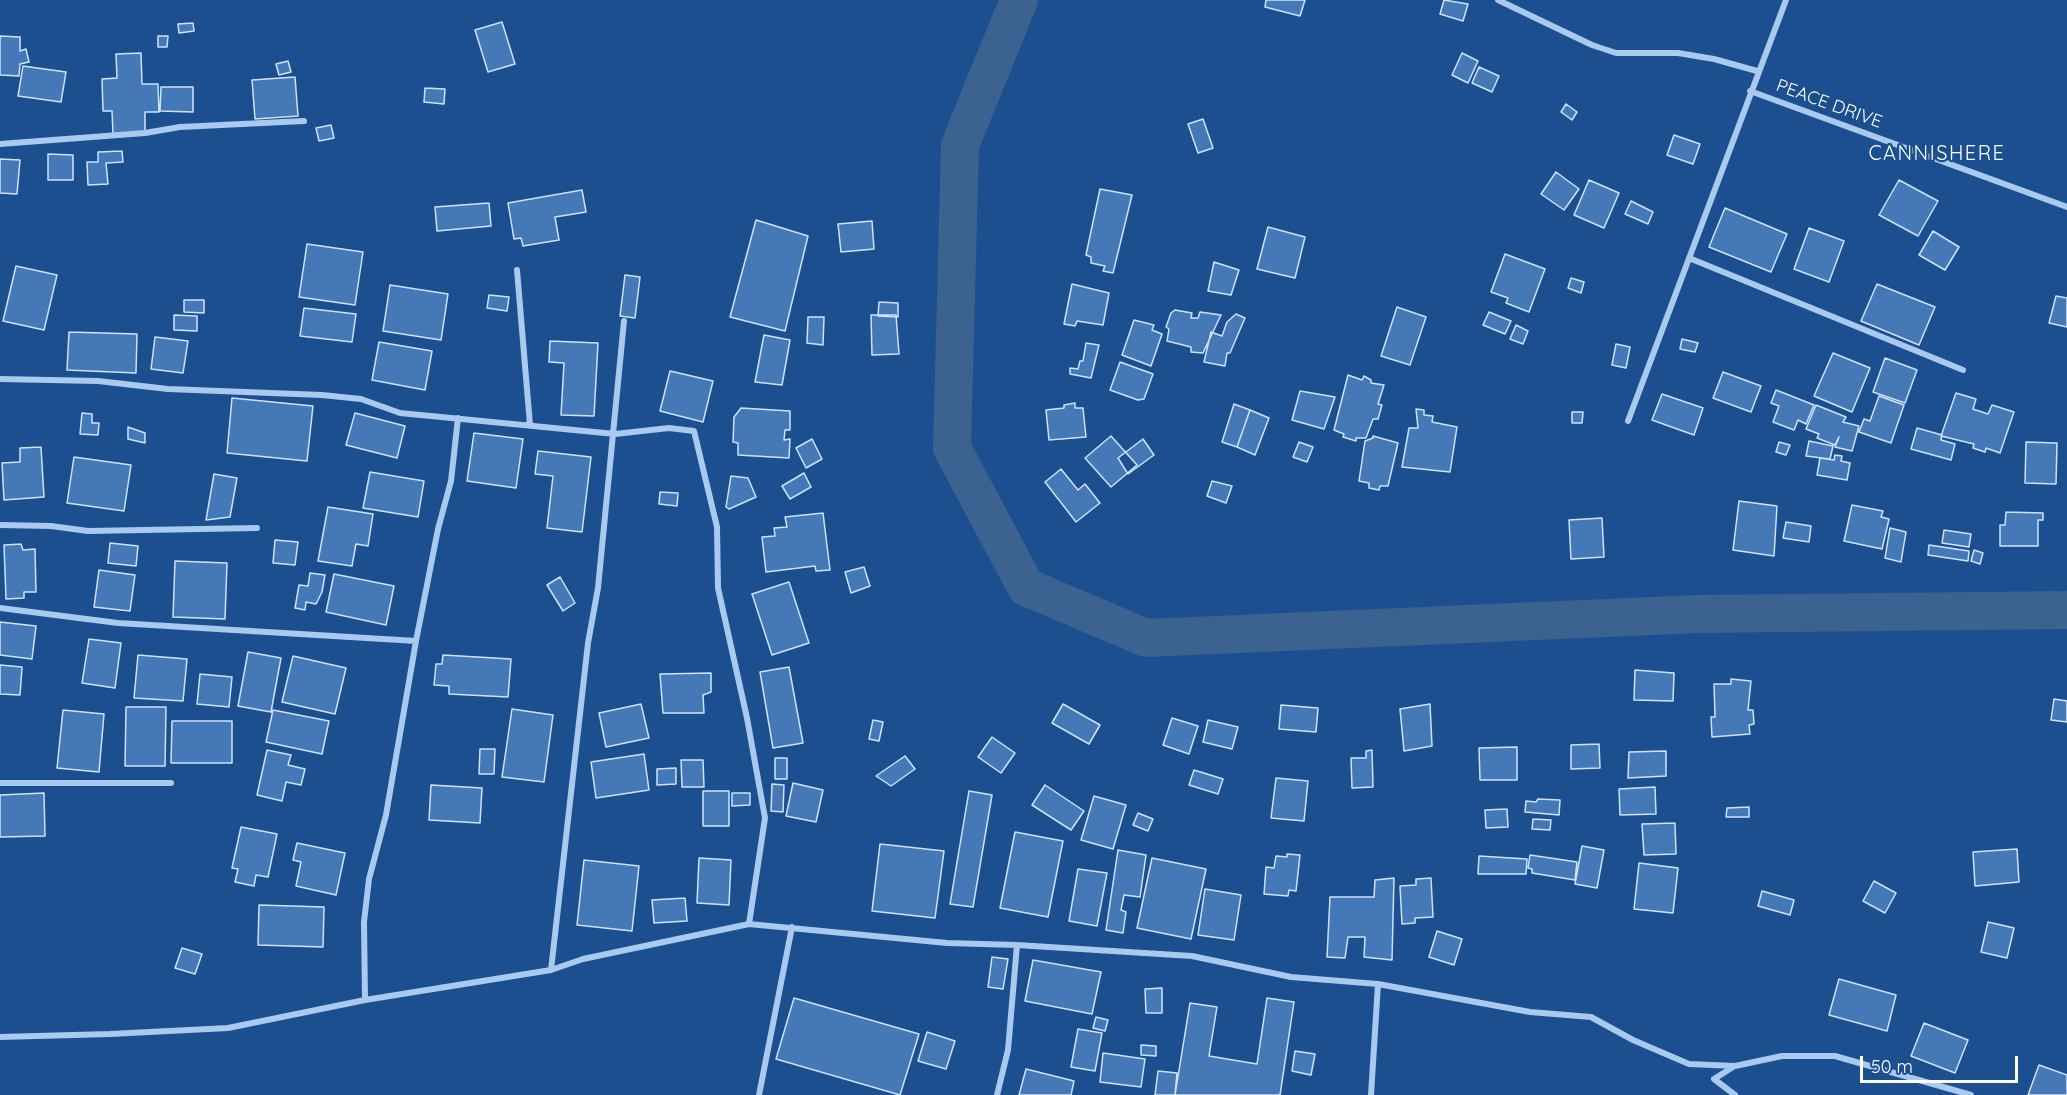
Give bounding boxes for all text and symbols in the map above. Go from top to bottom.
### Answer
street label: PEACE DRIVE [1773,75,1885,133]
district label: CANNISHERE [1869,142,2005,166]
scale bar [1863,1044,2020,1082]
text: 50 m [1871,1055,1913,1078]

